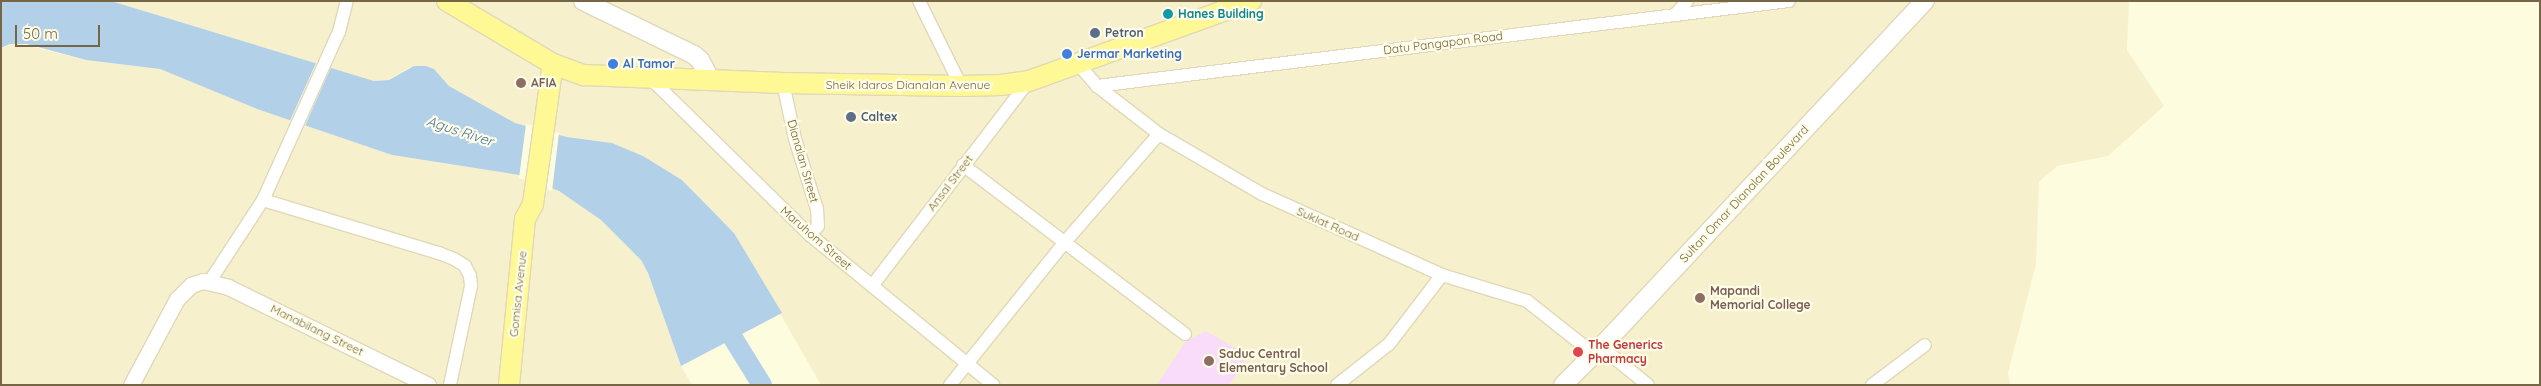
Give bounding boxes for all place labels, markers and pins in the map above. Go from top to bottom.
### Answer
place label: Hanes Building [1178,7,1264,21]
marker: Hanes Building [1162,8,1174,20]
place label: Petron [1105,26,1144,40]
marker: Petron [1089,27,1101,39]
place label: Jermar Marketing [1077,47,1182,61]
marker: Jermar Marketing [1061,48,1073,60]
place label: Al Tamor [623,57,675,71]
marker: Al Tamor [607,58,619,70]
place label: AFIA [531,76,556,90]
marker: AFIA [515,77,527,89]
place label: Caltex [861,110,897,124]
marker: Caltex [845,111,857,123]
place label: Mapandi Memorial College [1710,284,1811,312]
marker: Mapandi Memorial College [1694,292,1706,304]
place label: The Generics Pharmacy [1588,338,1663,366]
marker: The Generics Pharmacy [1572,346,1584,358]
place label: Saduc Central Elementary School [1219,347,1328,375]
marker: Saduc Central Elementary School [1203,355,1215,367]

